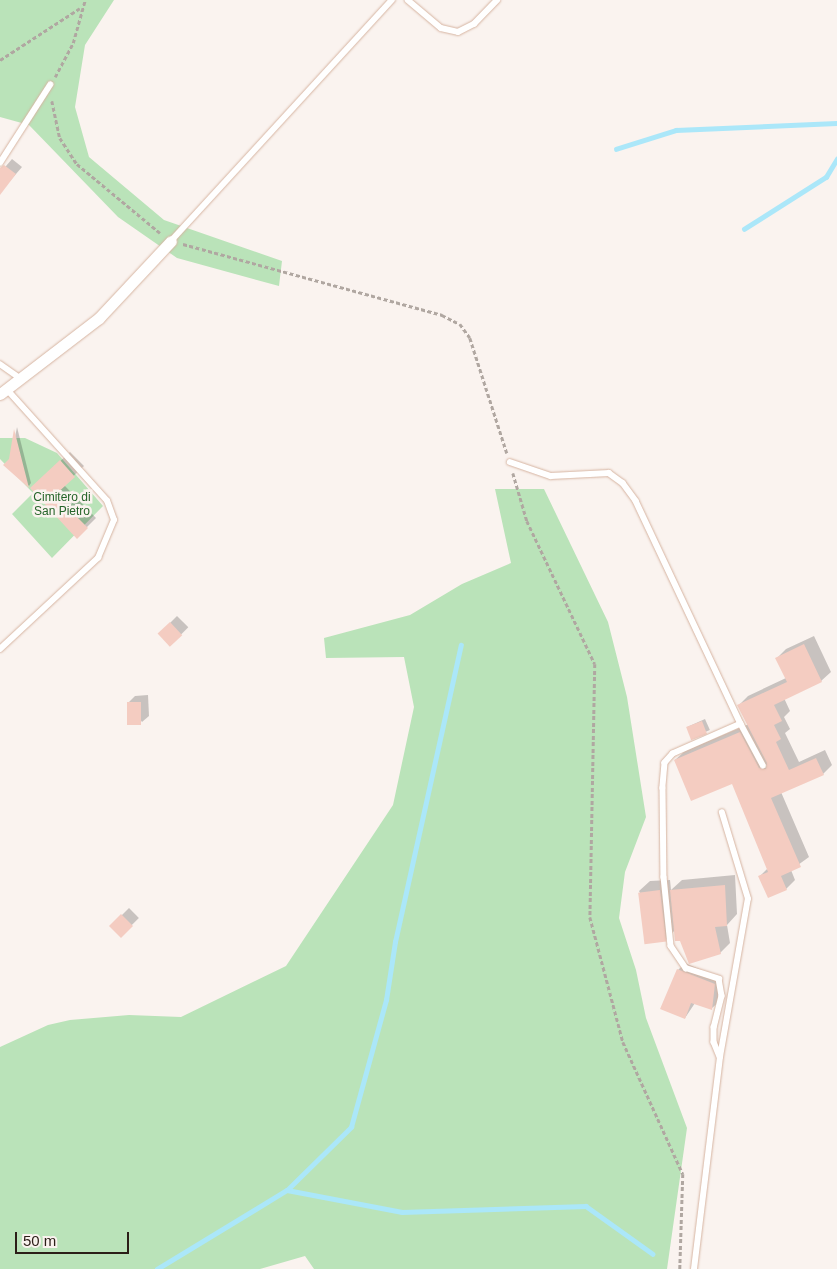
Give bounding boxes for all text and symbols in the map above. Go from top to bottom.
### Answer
park label: Cimitero di San Pietro [33,491,91,519]
scale bar [18,1222,131,1254]
text: 50 m [23,1232,56,1249]

